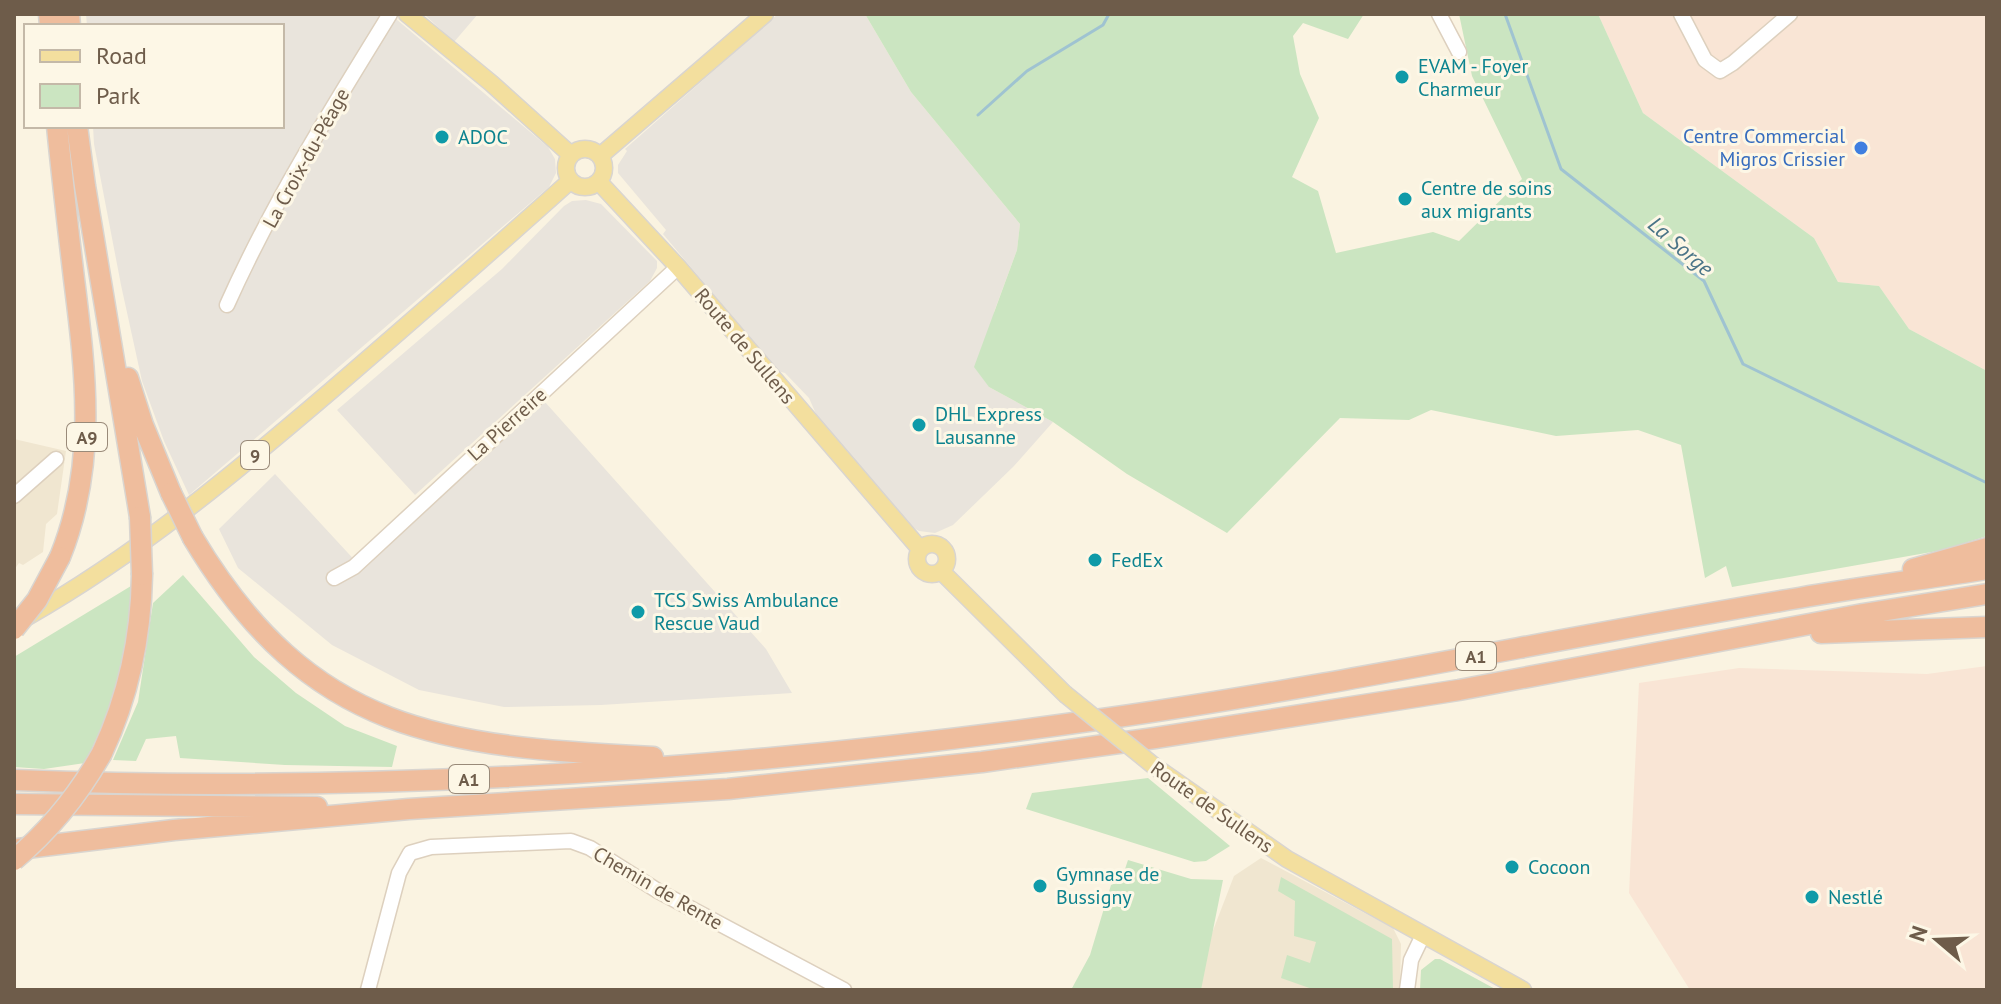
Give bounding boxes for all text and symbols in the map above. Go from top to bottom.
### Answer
legend [24,24,284,128]
text: Road [96,40,147,71]
place label: EVAM - Foyer Charmeur [1418,53,1528,102]
marker: EVAM - Foyer Charmeur [1393,68,1411,86]
text: Park [96,80,141,111]
street label: La Croix-du-Péage [257,84,355,232]
place label: Centre Commercial Migros Crissier [1683,123,1845,172]
place label: ADOC [458,124,508,150]
marker: ADOC [433,128,451,146]
marker: Centre Commercial Migros Crissier [1852,139,1870,157]
place label: Centre de soins aux migrants [1421,175,1552,224]
marker: Centre de soins aux migrants [1396,190,1414,208]
water label: La Sorge [1643,210,1720,282]
street label: Route de Sullens [689,283,801,409]
street label: La Pierreire [462,382,552,466]
place label: DHL Express Lausanne [935,401,1042,450]
marker: DHL Express Lausanne [910,416,928,434]
road number: A9 [67,423,107,451]
road number: 9 [241,441,269,469]
place label: FedEx [1111,547,1163,573]
marker: FedEx [1086,551,1104,569]
place label: TCS Swiss Ambulance Rescue Vaud [654,587,839,636]
marker: TCS Swiss Ambulance Rescue Vaud [629,603,647,621]
road number: A1 [1456,642,1496,670]
street label: Route de Sullens [1146,755,1278,859]
road number: A1 [449,765,489,793]
street label: Chemin de Rente [589,840,727,936]
place label: Cocoon [1528,854,1590,880]
marker: Cocoon [1503,858,1521,876]
place label: Gymnase de Bussigny [1056,861,1160,910]
marker: Gymnase de Bussigny [1031,877,1049,895]
place label: Nestlé [1828,884,1883,910]
marker: Nestlé [1803,888,1821,906]
north arrow [1897,900,1977,980]
text: N [1902,922,1934,945]

